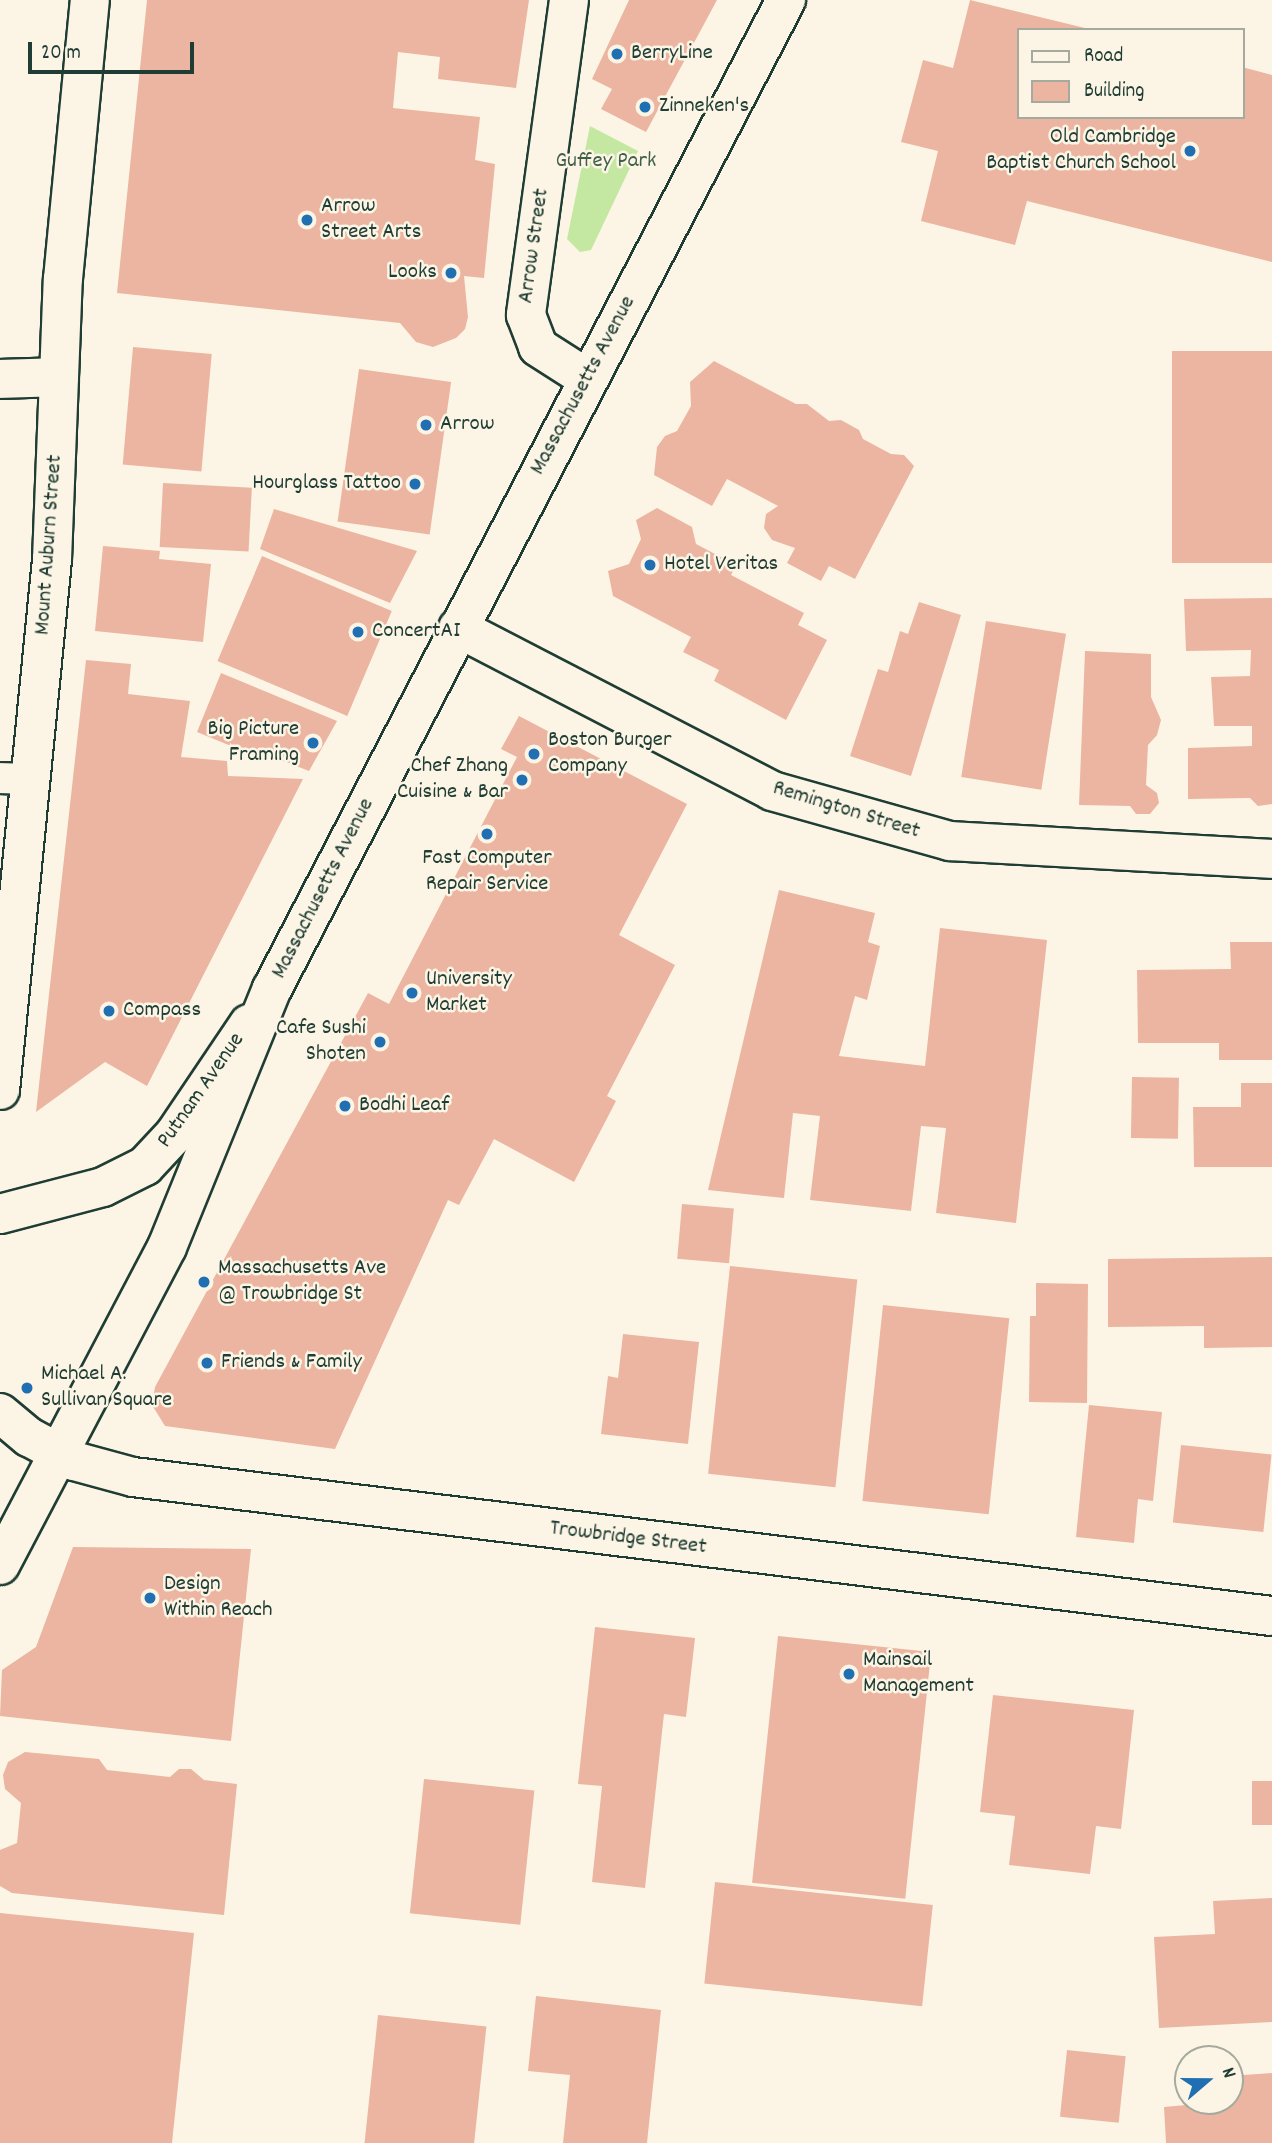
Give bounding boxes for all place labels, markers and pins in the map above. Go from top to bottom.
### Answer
place label: BerryLine [631,40,713,68]
marker: BerryLine [609,46,625,62]
place label: Zinneken's [659,93,749,121]
marker: Zinneken's [637,99,653,115]
place label: Old Cambridge Baptist Church School [986,124,1176,178]
marker: Old Cambridge Baptist Church School [1182,143,1198,159]
place label: Arrow Street Arts [321,193,421,247]
marker: Arrow Street Arts [299,212,315,228]
place label: Looks [388,259,437,287]
marker: Looks [443,265,459,281]
place label: Arrow [440,411,495,439]
marker: Arrow [418,417,434,433]
place label: Hourglass Tattoo [252,470,401,498]
marker: Hourglass Tattoo [407,476,423,492]
place label: Hotel Veritas [664,551,778,579]
marker: Hotel Veritas [642,557,658,573]
place label: ConcertAI [372,618,460,646]
marker: ConcertAI [350,624,366,640]
place label: Big Picture Framing [208,716,299,770]
place label: Boston Burger Company [548,727,672,781]
marker: Big Picture Framing [305,735,321,751]
marker: Boston Burger Company [526,746,542,762]
place label: Chef Zhang Cuisine & Bar [397,753,508,807]
marker: Chef Zhang Cuisine & Bar [514,772,530,788]
marker: Fast Computer Repair Service [479,826,495,842]
place label: Fast Computer Repair Service [422,845,552,899]
place label: University Market [426,966,512,1020]
marker: University Market [404,985,420,1001]
place label: Compass [123,997,201,1025]
marker: Compass [101,1003,117,1019]
place label: Cafe Sushi Shoten [276,1015,366,1069]
marker: Cafe Sushi Shoten [372,1034,388,1050]
place label: Bodhi Leaf [359,1092,449,1120]
marker: Bodhi Leaf [337,1098,353,1114]
place label: Massachusetts Ave @ Trowbridge St [218,1255,386,1309]
marker: Massachusetts Ave @ Trowbridge St [196,1274,212,1290]
place label: Friends & Family [221,1349,362,1377]
marker: Friends & Family [199,1355,215,1371]
place label: Michael A. Sullivan Square [41,1361,172,1415]
marker: Michael A. Sullivan Square [19,1380,35,1396]
place label: Design Within Reach [164,1571,272,1625]
marker: Design Within Reach [142,1590,158,1606]
place label: Mainsail Management [863,1647,974,1701]
marker: Mainsail Management [841,1666,857,1682]

